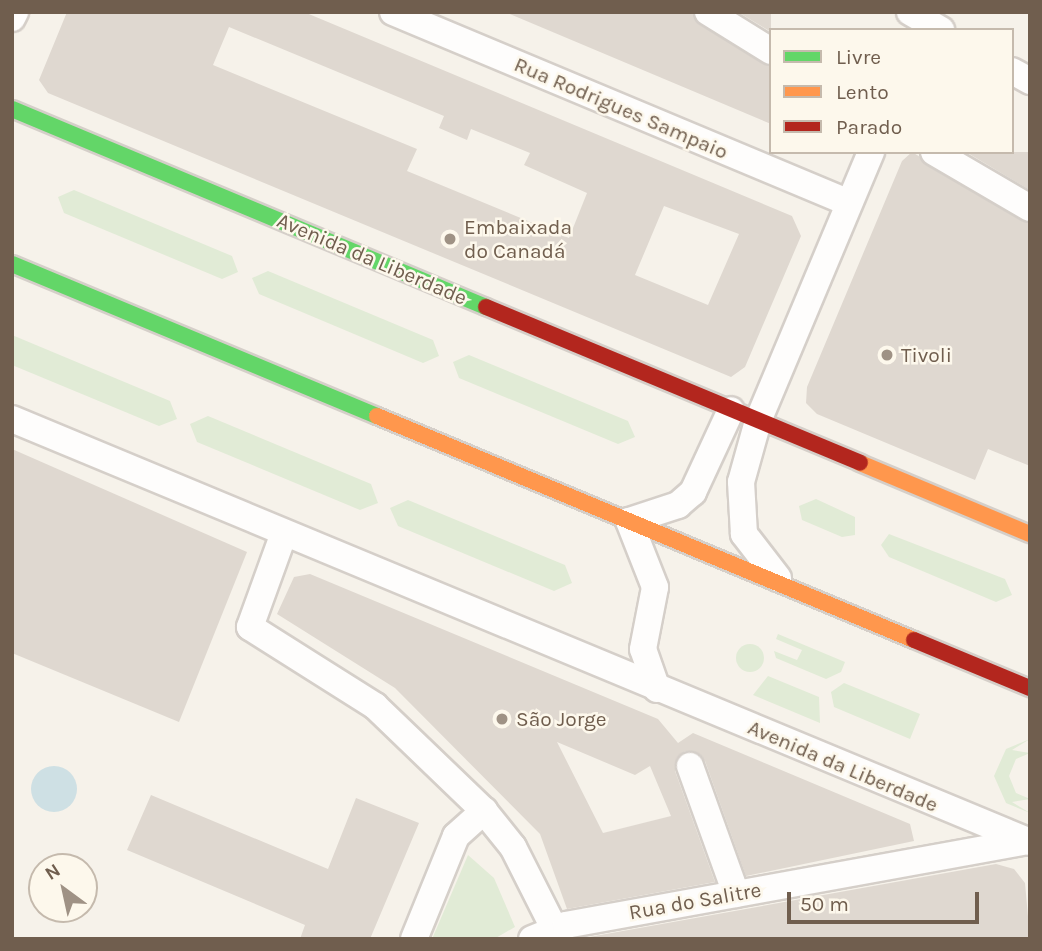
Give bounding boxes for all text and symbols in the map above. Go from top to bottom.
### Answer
legend [769,28,1014,154]
text: Livre [836,45,881,69]
street label: Rua Rodrigues Sampaio [510,52,732,164]
text: Lento [836,80,889,104]
text: Parado [836,115,902,139]
street label: Avenida da Liberdade [273,208,471,310]
place label: Embaixada do Canadá [464,214,572,264]
marker: Embaixada do Canadá [442,231,458,247]
place label: Tivoli [901,342,952,368]
marker: Tivoli [879,347,895,363]
place label: São Jorge [516,706,607,732]
marker: São Jorge [494,711,510,727]
street label: Avenida da Liberdade [744,715,942,817]
north arrow [28,853,98,923]
text: N [41,859,64,885]
street label: Rua do Salitre [627,877,763,925]
scale bar [790,878,982,922]
text: 50 m [800,892,849,916]

